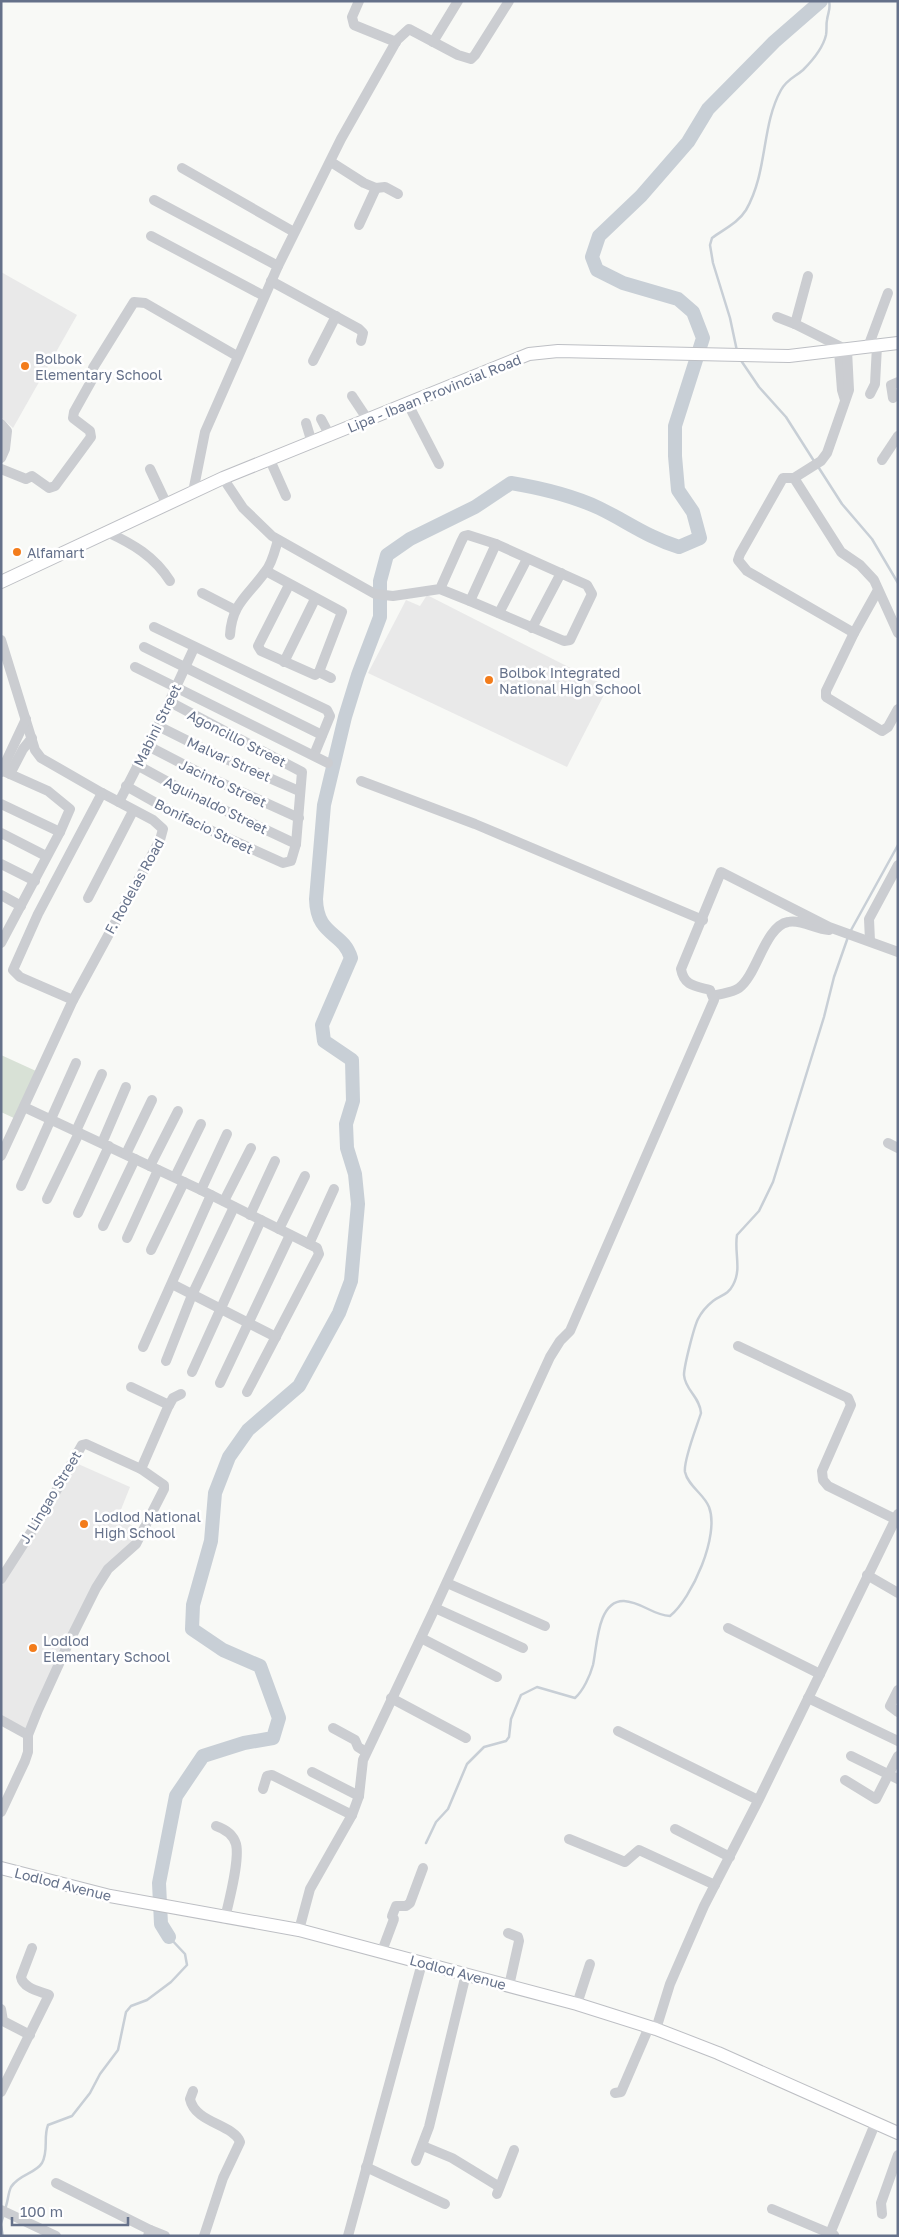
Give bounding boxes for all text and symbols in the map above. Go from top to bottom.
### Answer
place label: Bolbok Elementary School [35,350,162,383]
street label: Lipa - Ibaan Provincial Road [345,350,523,436]
marker: Bolbok Elementary School [19,360,31,372]
place label: Alfamart [27,544,85,561]
marker: Alfamart [11,546,23,558]
place label: Bolbok Integrated National High School [499,664,641,697]
marker: Bolbok Integrated National High School [483,674,495,686]
street label: Mabini Street [130,681,184,769]
street label: Agoncillo Street [185,706,289,770]
street label: Malvar Street [184,733,274,785]
street label: Jacinto Street [177,755,269,811]
street label: Aguinaldo Street [162,773,270,837]
street label: Bonifacio Street [152,795,256,857]
street label: F. Rodelas Road [101,835,167,937]
street label: J. Lingao Street [16,1448,84,1546]
place label: Lodlod National High School [94,1508,201,1541]
marker: Lodlod National High School [78,1518,90,1530]
place label: Lodlod Elementary School [43,1632,170,1665]
marker: Lodlod Elementary School [27,1642,39,1654]
street label: Lodlod Avenue [13,1864,113,1904]
street label: Lodlod Avenue [408,1951,508,1993]
scale bar [12,2194,129,2226]
text: 100 m [20,2202,63,2220]

